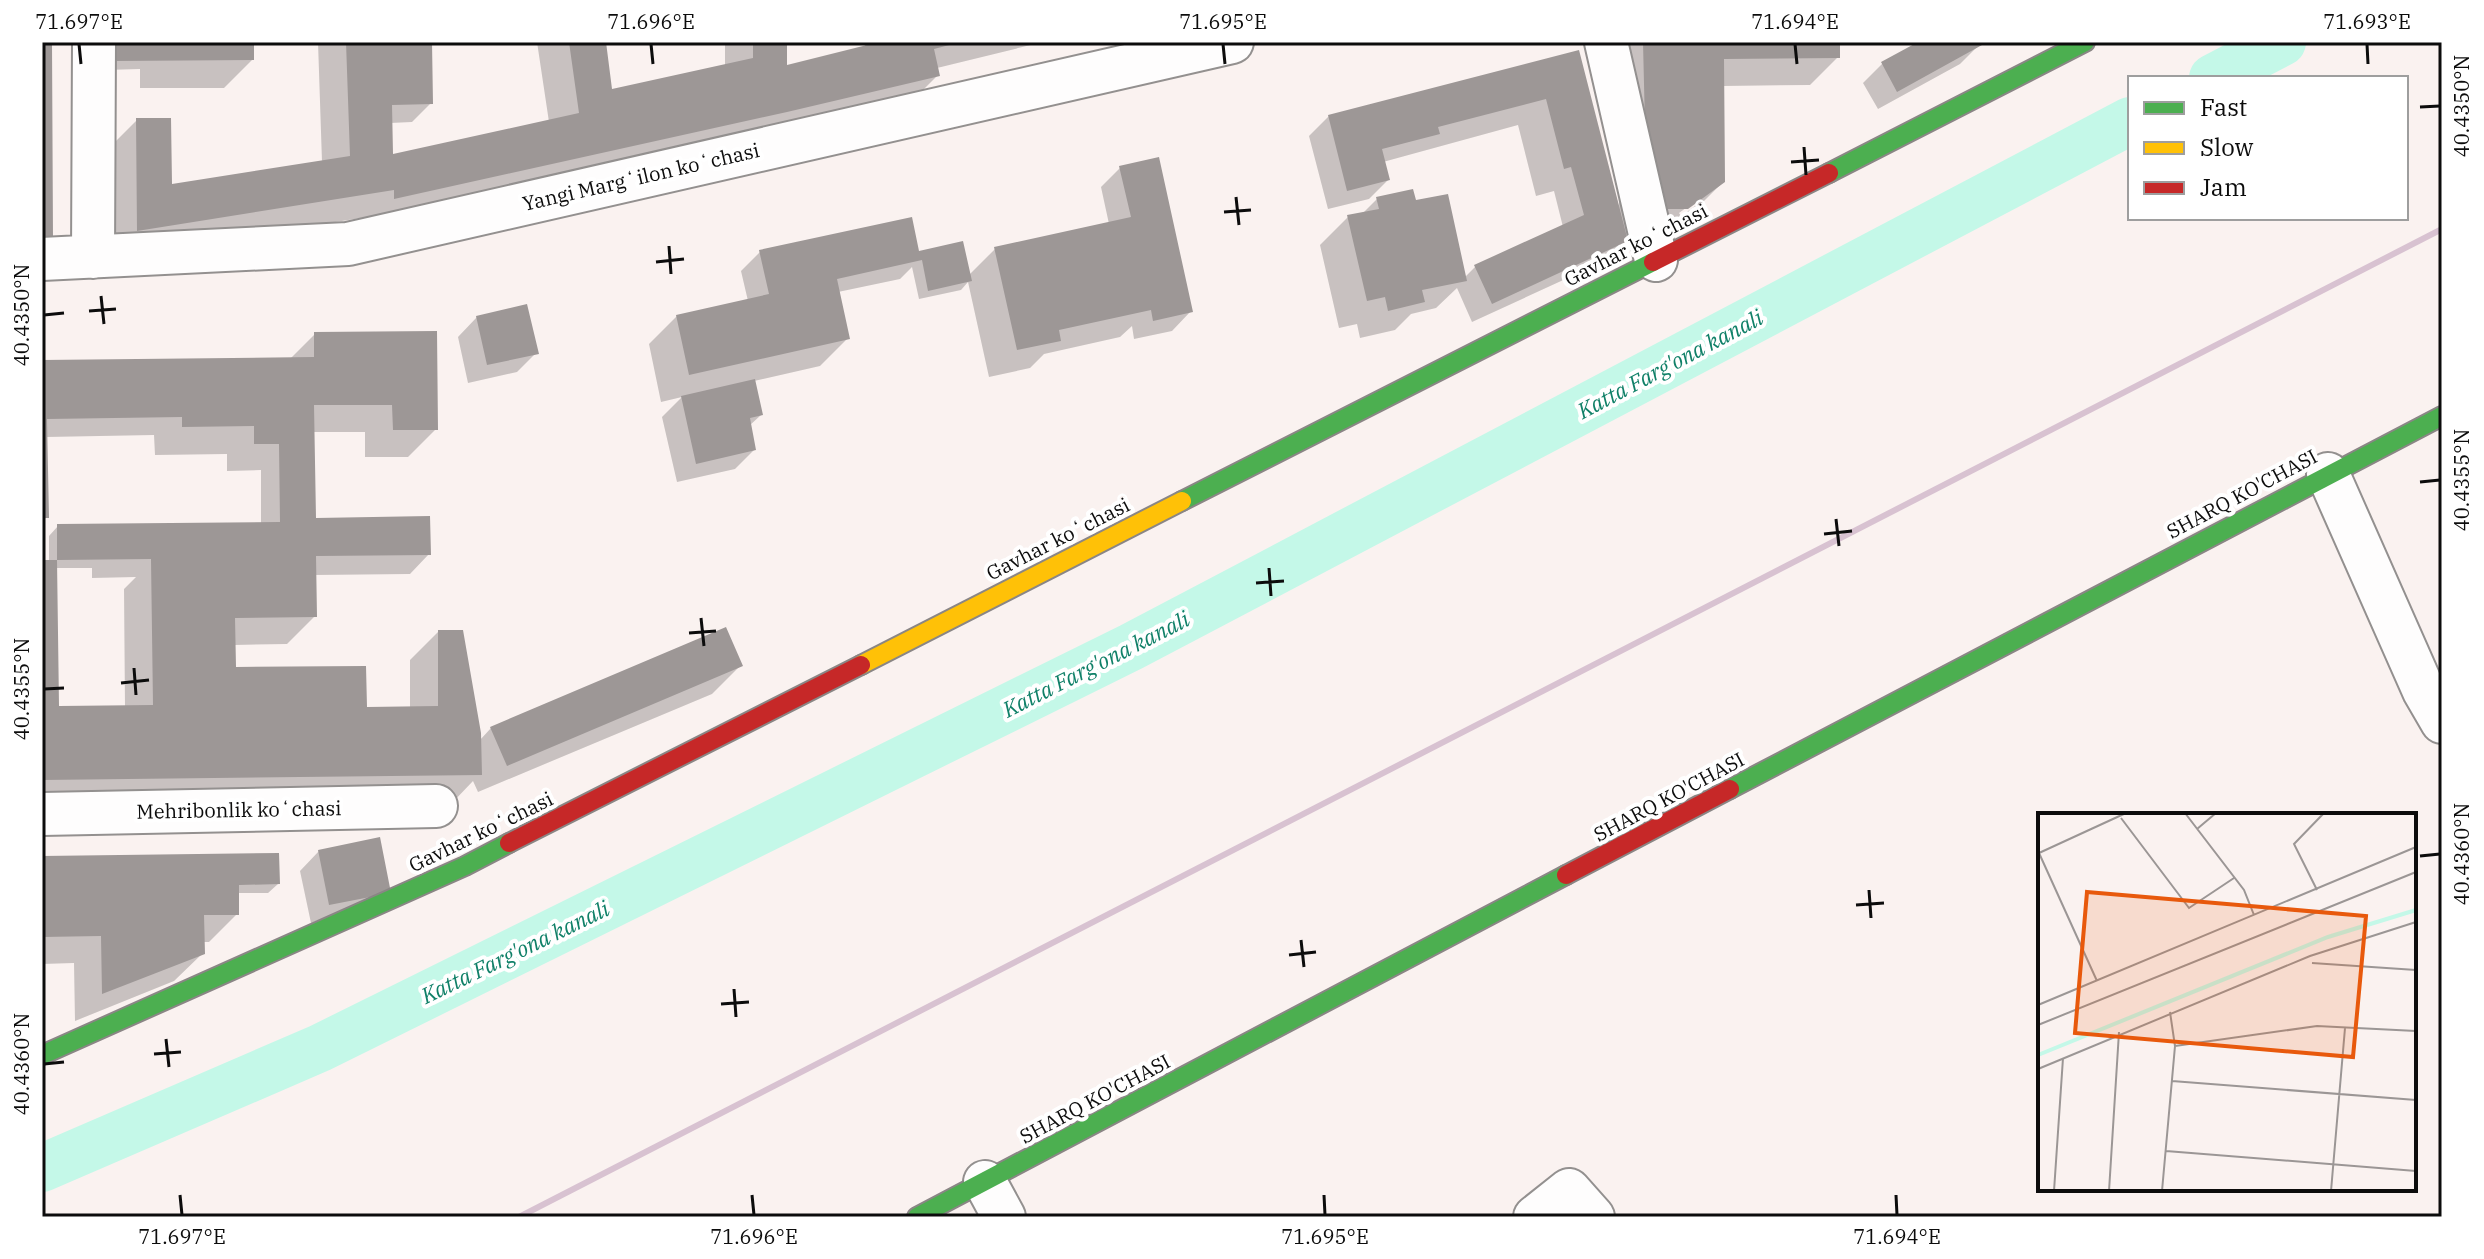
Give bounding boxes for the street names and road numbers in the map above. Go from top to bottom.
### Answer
street label: Yangi Margʻilon koʻchasi [520,136,762,217]
street label: Gavhar koʻchasi [1560,197,1712,292]
street label: SHARQ KO'CHASI [2162,442,2322,545]
street label: Gavhar koʻchasi [982,491,1134,586]
street label: SHARQ KO'CHASI [1589,745,1749,848]
street label: Gavhar koʻchasi [404,785,557,878]
street label: Mehribonlik koʻchasi [136,794,342,825]
street label: SHARQ KO'CHASI [1015,1047,1175,1150]

